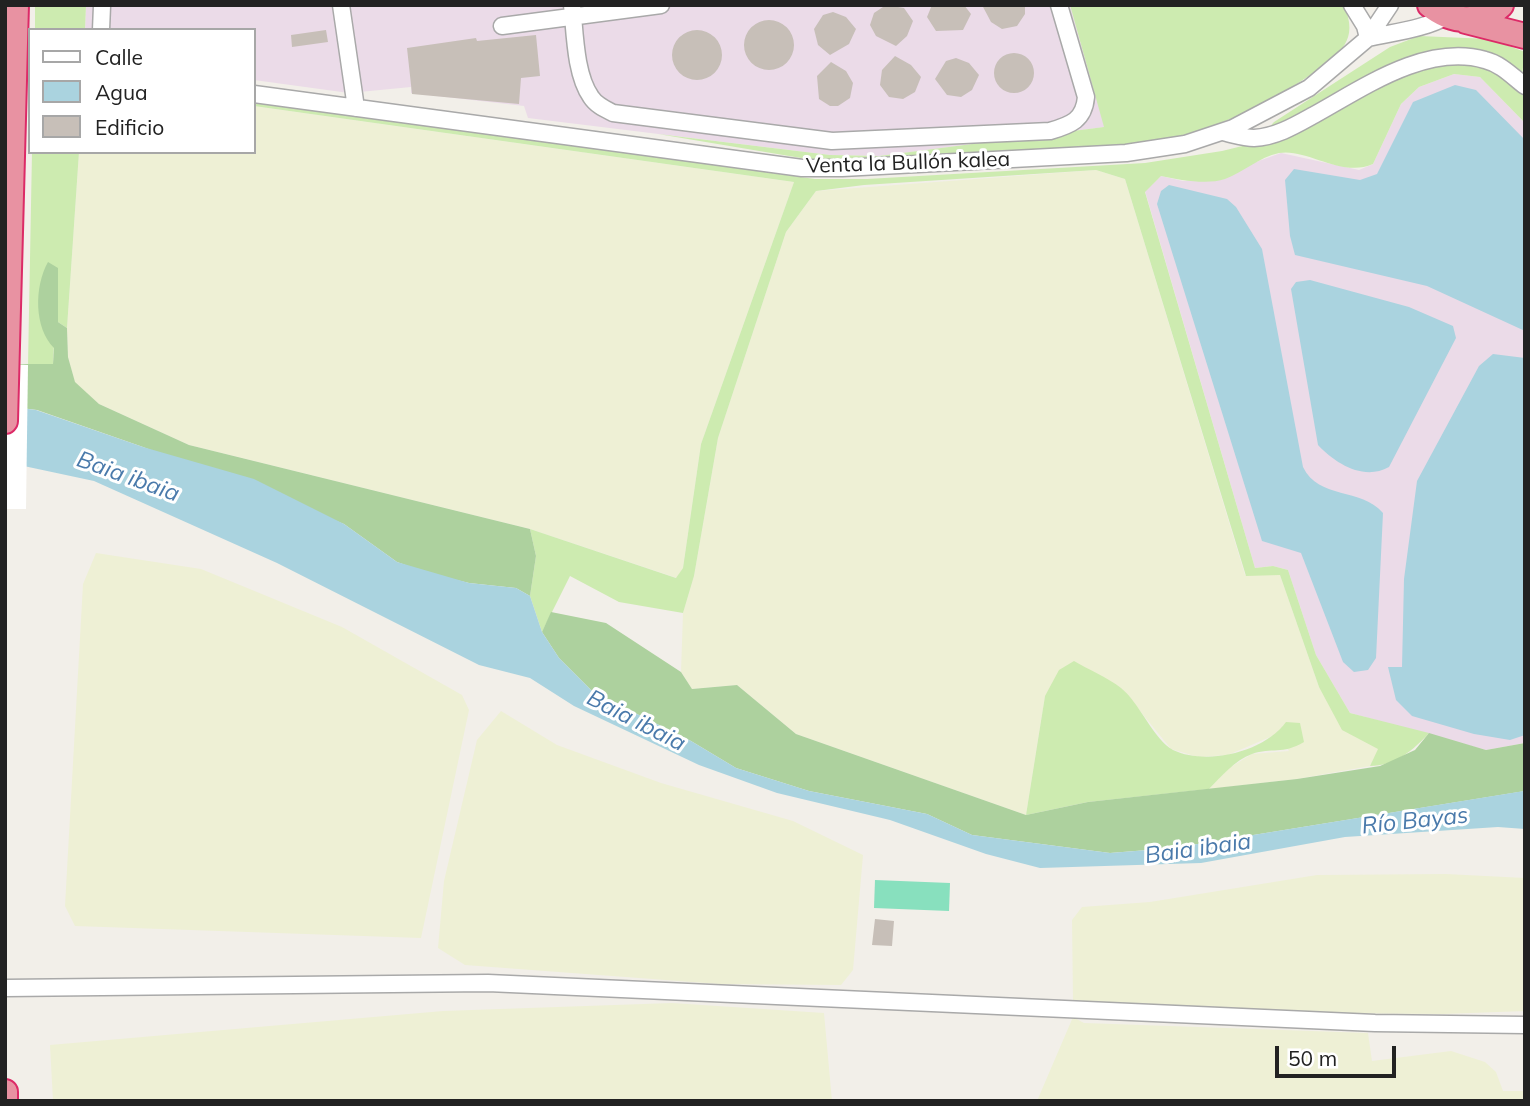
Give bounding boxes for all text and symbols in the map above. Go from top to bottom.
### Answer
legend [28,28,256,154]
text: Calle [95,44,143,70]
text: Agua [95,79,148,105]
text: Edificio [95,114,164,140]
street label: Venta la Bullón kalea [806,147,1010,179]
water label: Baia ibaia [73,446,183,508]
water label: Baia ibaia [582,684,690,758]
water label: Río Bayas [1360,802,1470,840]
water label: Baia ibaia [1143,828,1253,870]
scale bar [1278,1032,1399,1076]
text: 50 m [1288,1045,1337,1071]

